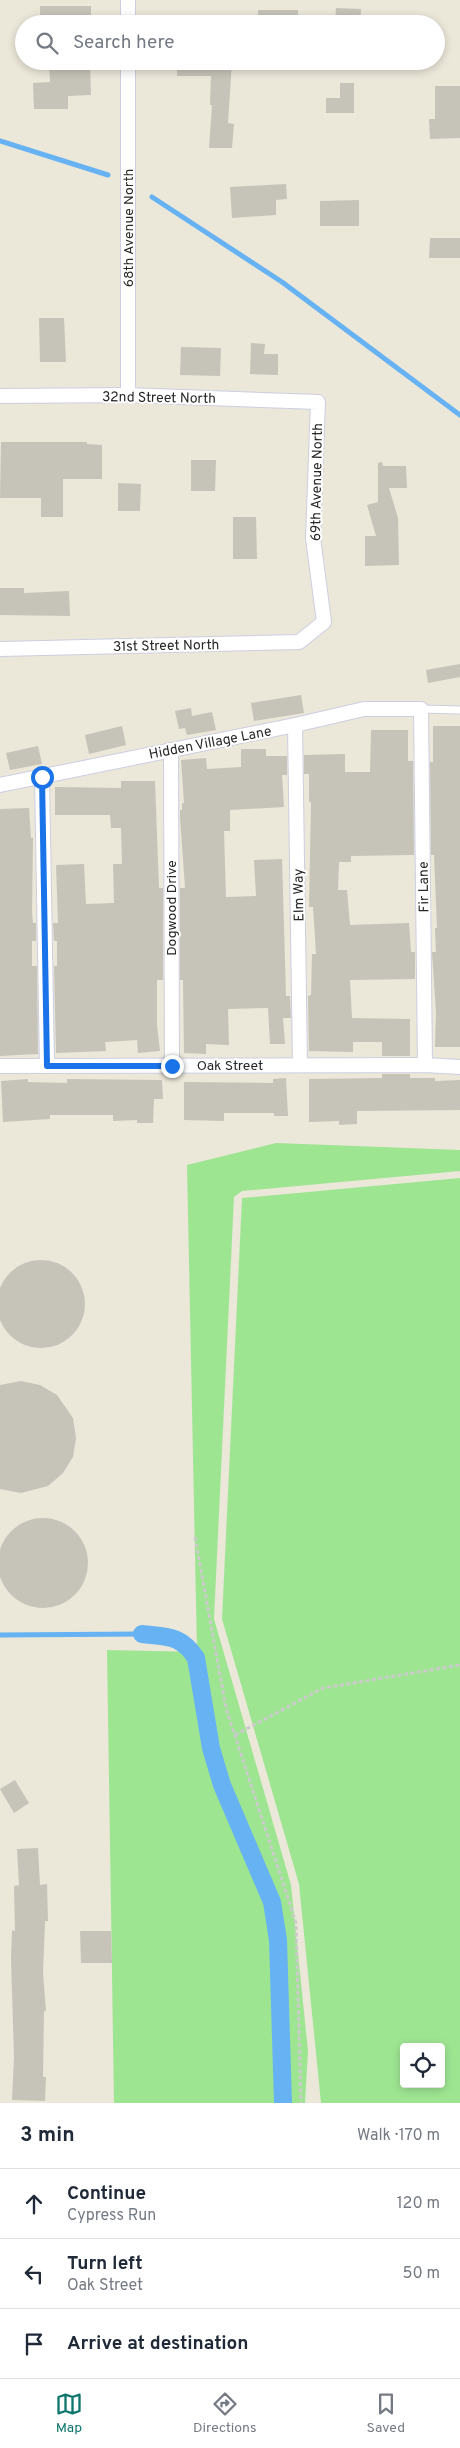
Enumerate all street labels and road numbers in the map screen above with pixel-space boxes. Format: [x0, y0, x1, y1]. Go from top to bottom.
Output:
street label: 68th Avenue North [121, 169, 138, 287]
street label: 32nd Street North [102, 389, 216, 408]
street label: 69th Avenue North [308, 423, 327, 541]
street label: 31st Street North [113, 637, 219, 656]
street label: Hidden Village Lane [148, 723, 273, 764]
street label: Dogwood Drive [164, 860, 181, 956]
street label: Fir Lane [416, 861, 433, 913]
street label: Elm Way [291, 868, 308, 922]
street label: Oak Street [197, 1058, 263, 1075]

